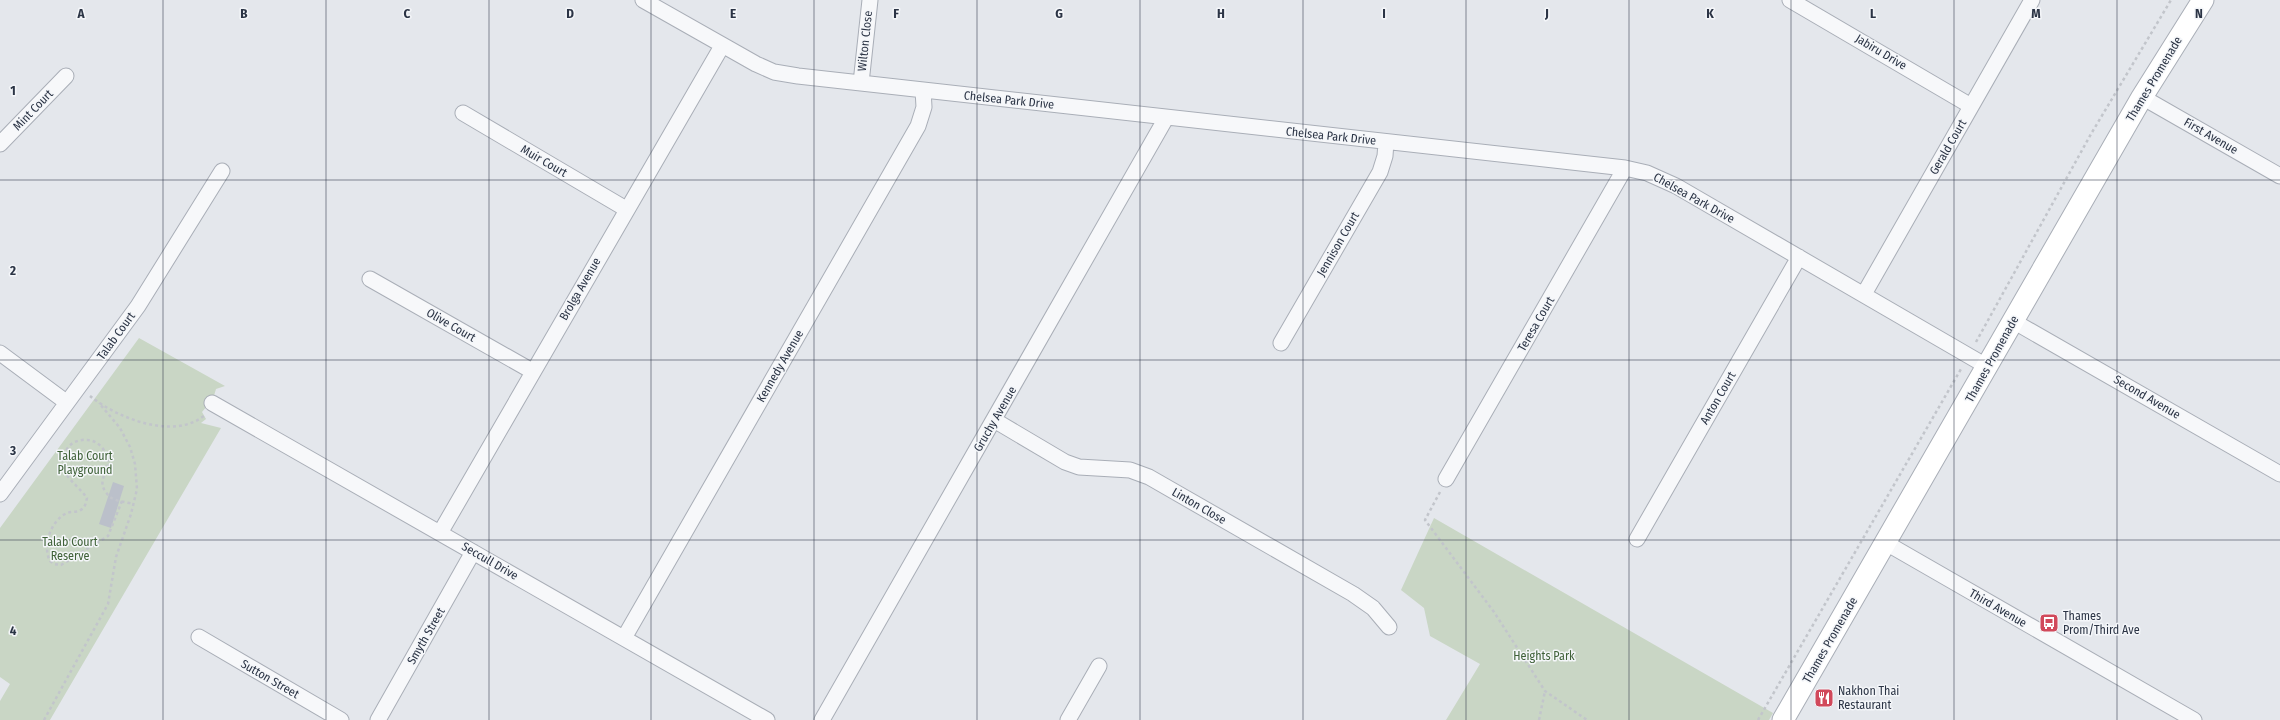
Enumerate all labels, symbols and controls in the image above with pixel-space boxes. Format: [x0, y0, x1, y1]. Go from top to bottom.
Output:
text: A [76, 6, 85, 21]
text: B [240, 6, 248, 21]
text: C [404, 6, 411, 21]
text: D [566, 6, 574, 21]
text: E [730, 6, 736, 21]
text: F [893, 6, 899, 21]
text: G [1055, 6, 1063, 21]
text: H [1217, 6, 1225, 21]
text: I [1382, 6, 1386, 21]
text: J [1544, 6, 1549, 21]
text: K [1706, 6, 1714, 21]
text: L [1870, 6, 1876, 21]
text: M [2031, 6, 2041, 21]
text: N [2195, 6, 2203, 21]
street label: Wilton Close [855, 10, 875, 72]
street label: Jabiru Drive [1853, 31, 1909, 73]
street label: Thames Promenade [2123, 34, 2185, 124]
text: 1 [10, 83, 16, 98]
street label: Mint Court [10, 87, 56, 133]
street label: Chelsea Park Drive [963, 88, 1055, 112]
street label: First Avenue [2182, 115, 2240, 157]
street label: Gerald Court [1927, 117, 1969, 177]
street label: Chelsea Park Drive [1285, 124, 1377, 148]
street label: Muir Court [518, 142, 570, 180]
street label: Chelsea Park Drive [1651, 170, 1737, 226]
street label: Jennison Court [1314, 209, 1362, 279]
street label: Brolga Avenue [556, 255, 604, 323]
text: 2 [9, 263, 16, 278]
street label: Teresa Court [1515, 294, 1557, 354]
street label: Olive Court [424, 305, 478, 345]
street label: Talab Court [94, 309, 138, 363]
street label: Thames Promenade [1962, 313, 2022, 405]
street label: Kennedy Avenue [754, 327, 806, 405]
street label: Anton Court [1697, 369, 1739, 427]
street label: Second Avenue [2111, 372, 2183, 422]
street label: Gruchy Avenue [971, 384, 1019, 454]
text: 3 [9, 443, 16, 458]
park label: Talab Court Playground [57, 449, 113, 477]
street label: Linton Close [1169, 485, 1229, 527]
park label: Talab Court Reserve [42, 535, 98, 563]
street label: Seccull Drive [459, 539, 521, 583]
street label: Third Avenue [1967, 586, 2029, 630]
street label: Thames Promenade [1800, 595, 1860, 685]
street label: Smyth Street [404, 605, 448, 667]
place label: Thames Prom/Third Ave [2063, 609, 2140, 637]
bus stop icon: Thames Prom/Third Ave [2038, 612, 2060, 634]
text: 4 [10, 623, 17, 638]
park label: Heights Park [1513, 649, 1575, 663]
street label: Sutton Street [238, 657, 302, 701]
place label: Nakhon Thai Restaurant [1838, 684, 1899, 712]
restaurant icon: Nakhon Thai Restaurant [1813, 687, 1835, 709]

